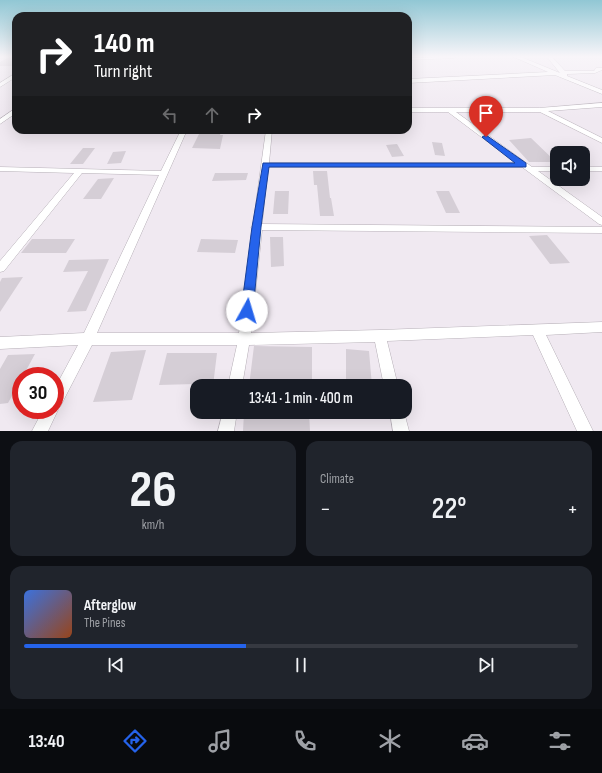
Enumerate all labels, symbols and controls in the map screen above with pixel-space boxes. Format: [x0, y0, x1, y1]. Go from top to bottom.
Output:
text: 140 m [94, 27, 155, 60]
icon: right [28, 28, 80, 80]
text: Turn right [94, 61, 152, 82]
pin [469, 96, 503, 137]
icon: arrive [475, 102, 497, 124]
icon: left [159, 104, 181, 126]
icon: ahead [201, 104, 223, 126]
icon: right [243, 104, 265, 126]
map controls [550, 146, 590, 186]
button: sound [550, 146, 590, 186]
position arrow [226, 290, 268, 332]
speed limit sign: 30 [12, 367, 64, 419]
text: 13:41 · 1 min · 400 m [249, 389, 353, 408]
text: 26 [129, 459, 177, 522]
text: Climate [320, 471, 354, 487]
text: 22° [432, 491, 466, 527]
text: − [320, 496, 331, 523]
text: + [567, 496, 578, 523]
text: km/h [142, 517, 164, 533]
text: Afterglow [84, 596, 136, 615]
text: The Pines [84, 615, 125, 631]
icon: previous [105, 654, 127, 676]
icon: pause [290, 654, 312, 676]
icon: next [475, 654, 497, 676]
icon: directions [121, 727, 149, 755]
icon: music [206, 727, 234, 755]
icon: phone [291, 727, 319, 755]
icon: climate [376, 727, 404, 755]
icon: car [461, 727, 489, 755]
icon: filters [546, 727, 574, 755]
text: 13:40 [28, 731, 65, 752]

